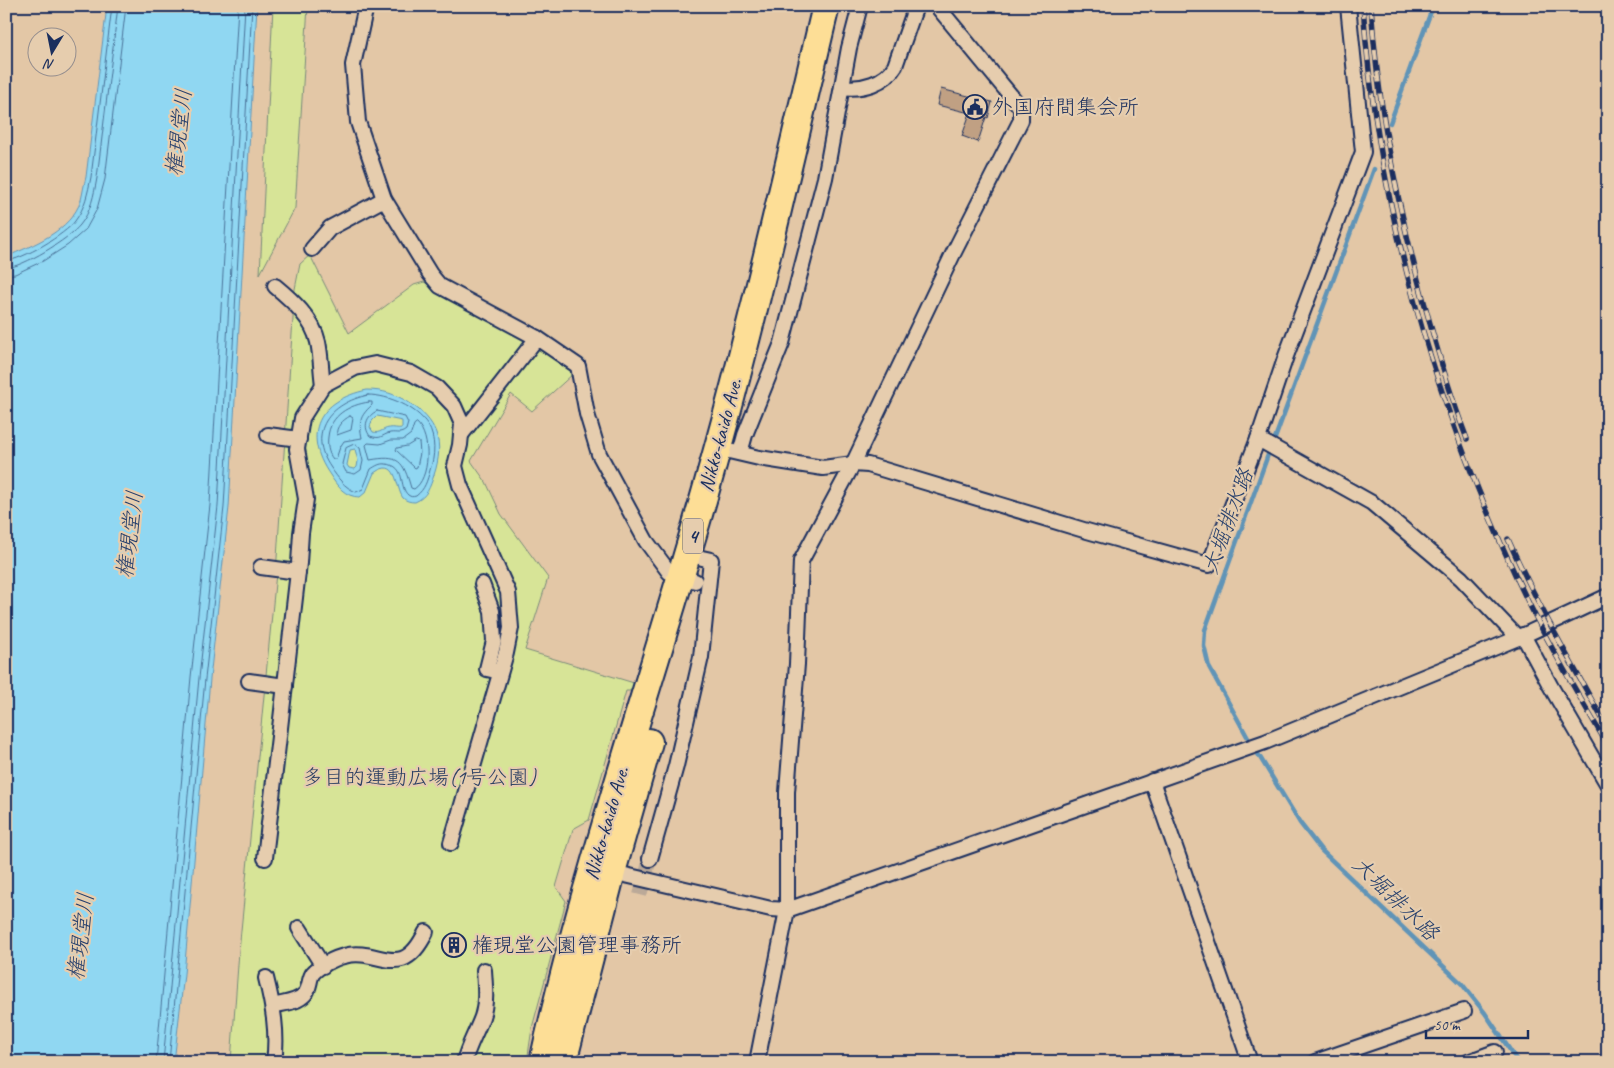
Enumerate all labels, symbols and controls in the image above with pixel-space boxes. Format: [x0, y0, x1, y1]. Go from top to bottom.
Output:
north arrow [28, 28, 78, 78]
text: N [42, 55, 56, 73]
water label: 権現堂川 [160, 87, 198, 178]
public building icon: 外国府間集会所 [962, 94, 988, 120]
place label: 外国府間集会所 [992, 94, 1139, 120]
street label: Nikko-kaido Ave. [692, 375, 748, 495]
water label: 大堀排水路 [1196, 463, 1261, 578]
water label: 権現堂川 [111, 489, 149, 580]
road number: 4 [683, 518, 703, 554]
street label: Nikko-kaido Ave. [577, 763, 635, 883]
park label: 多目的運動広場(1号公園) [302, 764, 537, 790]
water label: 大堀排水路 [1346, 850, 1446, 948]
water label: 権現堂川 [62, 891, 100, 982]
building icon: 権現堂公園管理事務所 [441, 932, 467, 958]
place label: 権現堂公園管理事務所 [472, 932, 682, 958]
scale bar [1426, 1008, 1529, 1040]
text: 50 m [1434, 1016, 1461, 1035]

